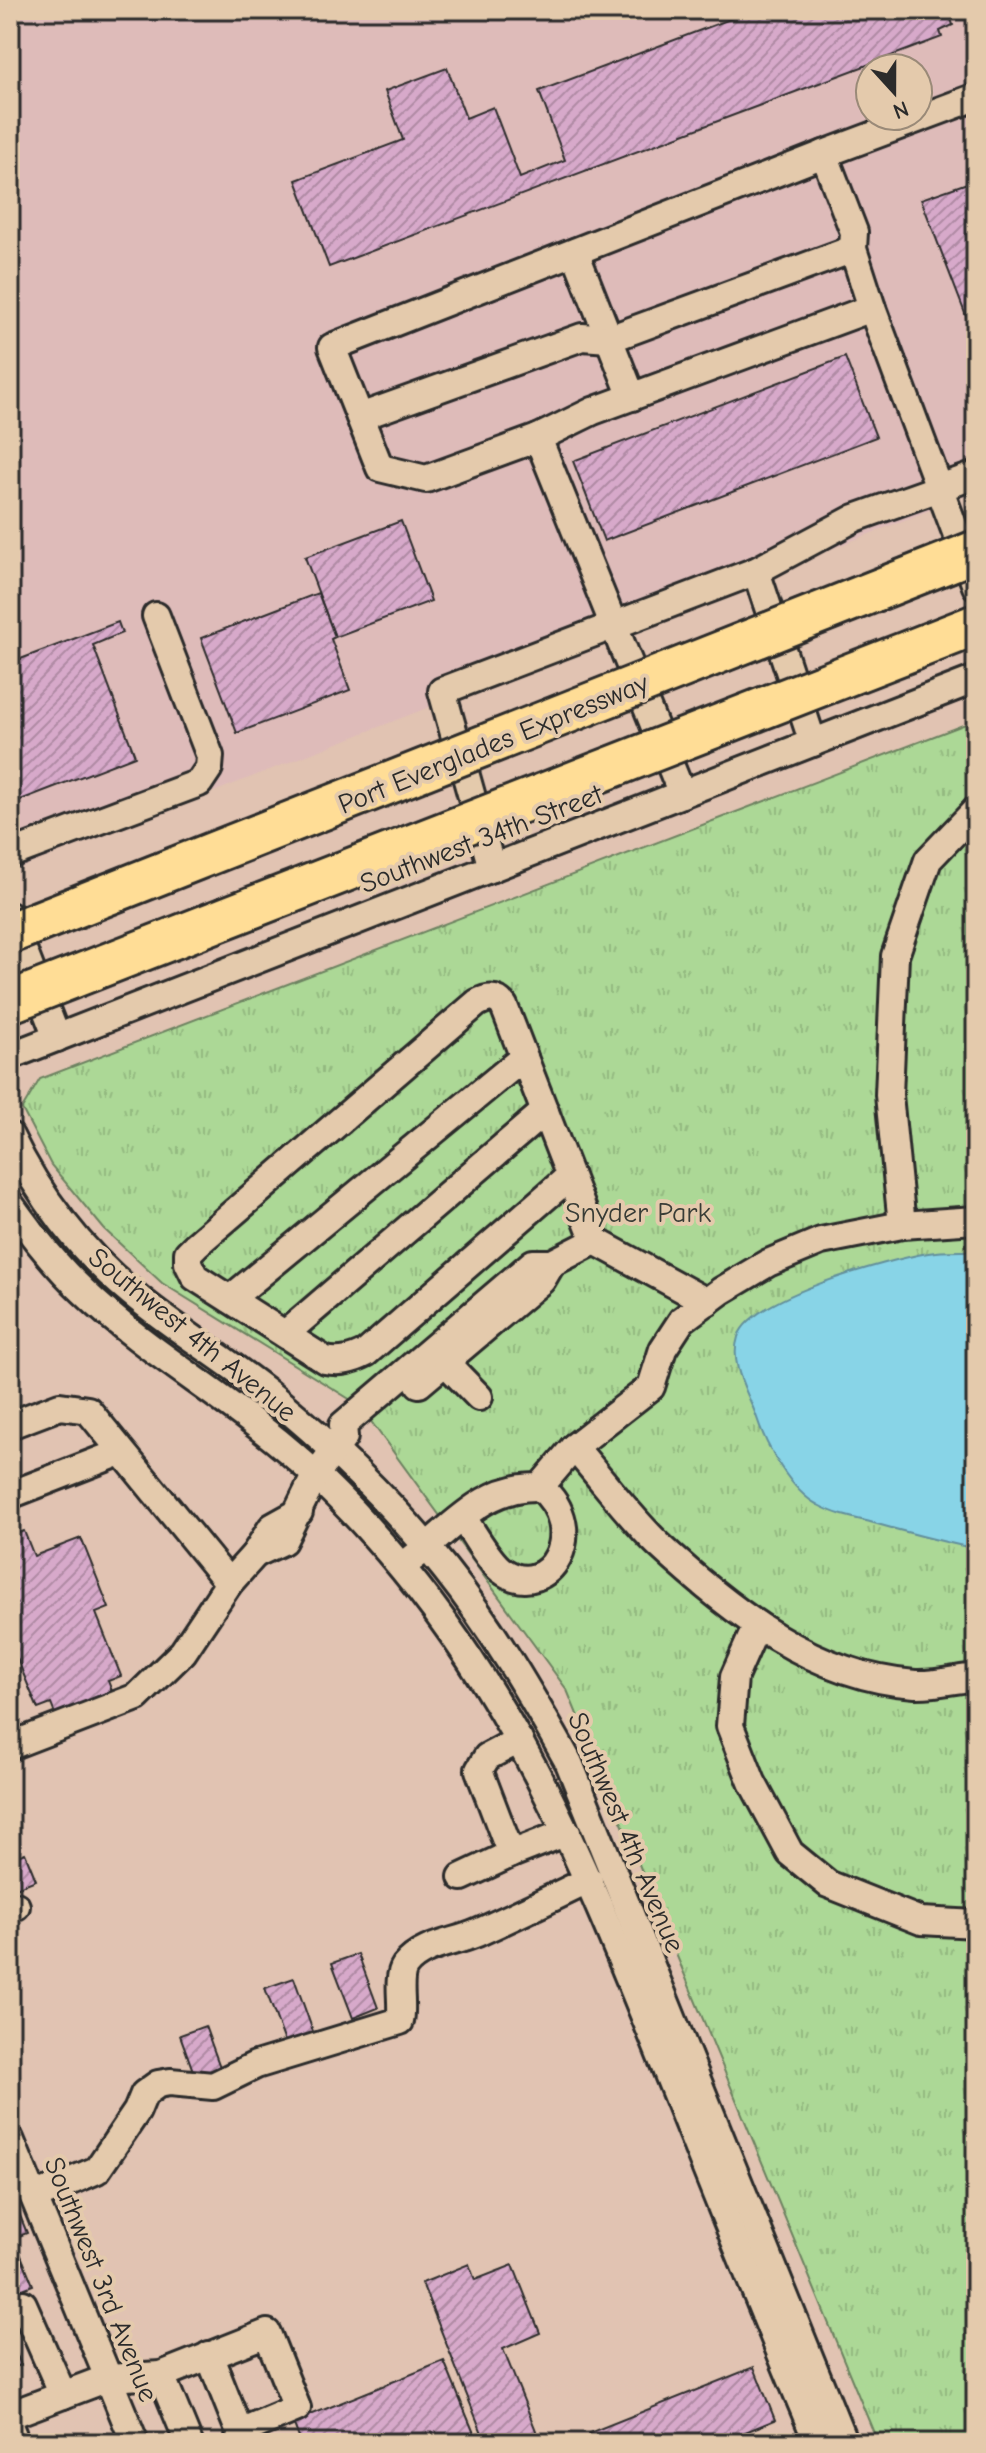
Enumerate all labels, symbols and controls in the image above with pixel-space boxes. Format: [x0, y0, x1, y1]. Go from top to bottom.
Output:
north arrow [854, 52, 934, 132]
text: N [889, 95, 912, 124]
street label: Port Everglades Expressway [334, 667, 654, 821]
street label: Southwest 34th Street [356, 778, 608, 900]
park label: Snyder Park [565, 1197, 711, 1229]
street label: Southwest 4th Avenue [82, 1241, 303, 1428]
street label: Southwest 4th Avenue [561, 1707, 691, 1957]
street label: Southwest 3rd Avenue [37, 2152, 165, 2406]

